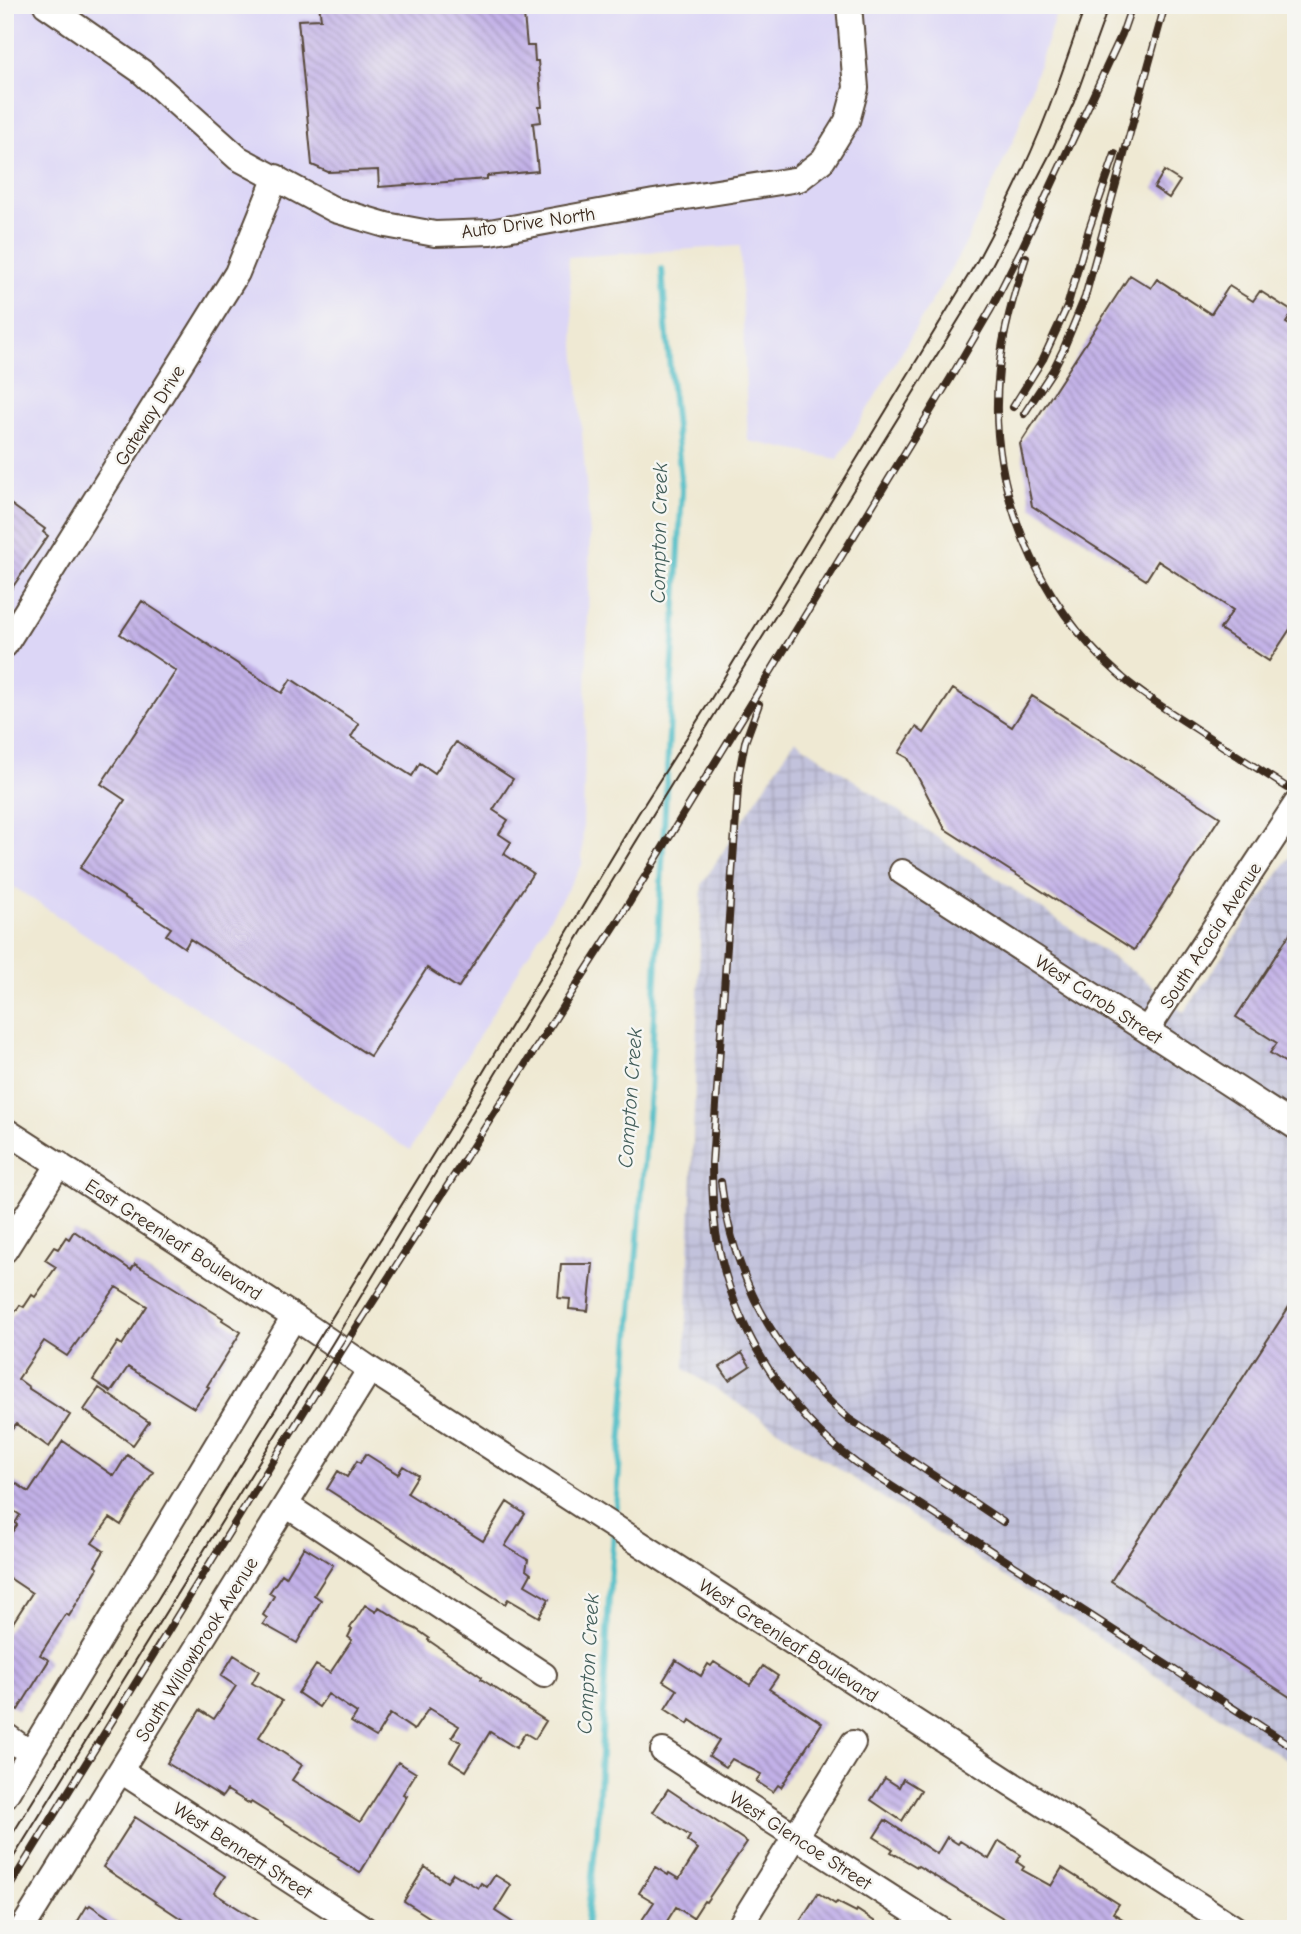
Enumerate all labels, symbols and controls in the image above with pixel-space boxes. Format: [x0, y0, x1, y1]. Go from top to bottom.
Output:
street label: Auto Drive North [460, 203, 597, 243]
street label: Gateway Drive [110, 361, 189, 470]
water label: Compton Creek [646, 462, 672, 603]
street label: South Acacia Avenue [1155, 858, 1266, 1013]
street label: West Carob Street [1031, 951, 1167, 1049]
water label: Compton Creek [613, 1026, 647, 1169]
street label: East Greenleaf Boulevard [81, 1175, 266, 1305]
street label: South Willowbrook Avenue [131, 1553, 263, 1746]
street label: West Greenleaf Boulevard [695, 1575, 882, 1707]
water label: Compton Creek [572, 1592, 604, 1735]
street label: West Glencoe Street [725, 1787, 876, 1895]
street label: West Bennett Street [169, 1798, 316, 1904]

